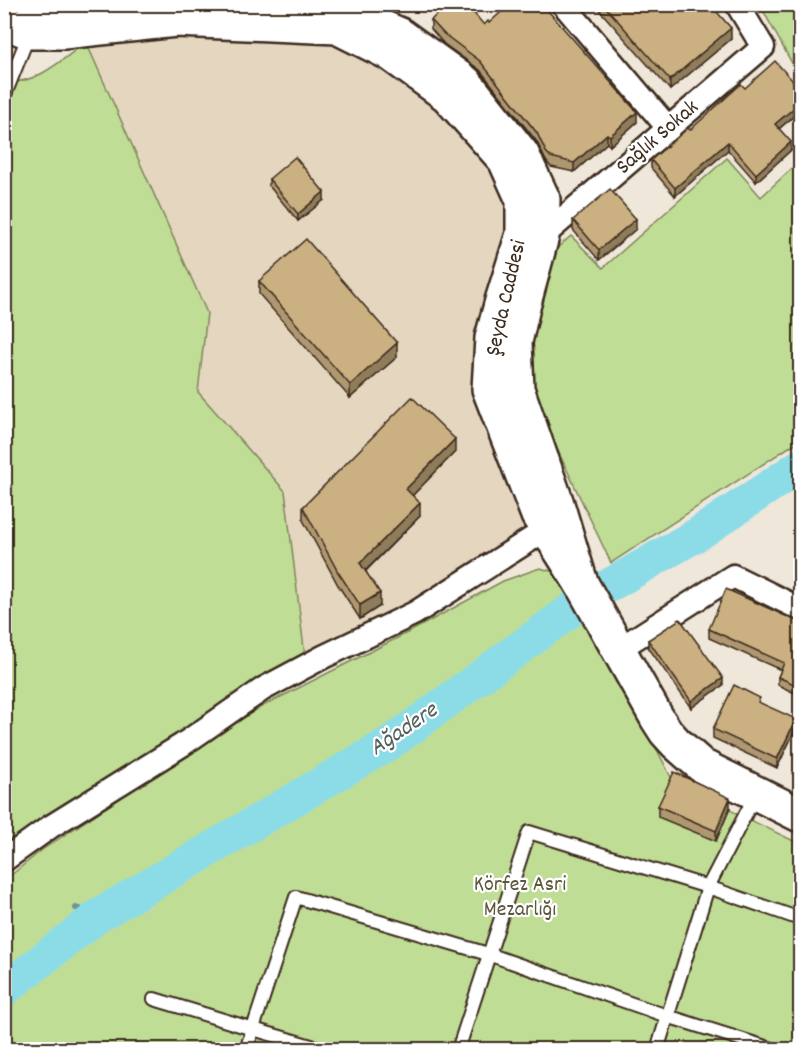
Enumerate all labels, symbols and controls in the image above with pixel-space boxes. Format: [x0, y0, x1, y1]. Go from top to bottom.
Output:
street label: Sağlık Sokak [610, 93, 706, 183]
street label: Şeyda Caddesi [479, 237, 535, 359]
water label: Ağadere [363, 694, 446, 765]
park label: Körfez Asri Mezarlığı [474, 870, 566, 926]

